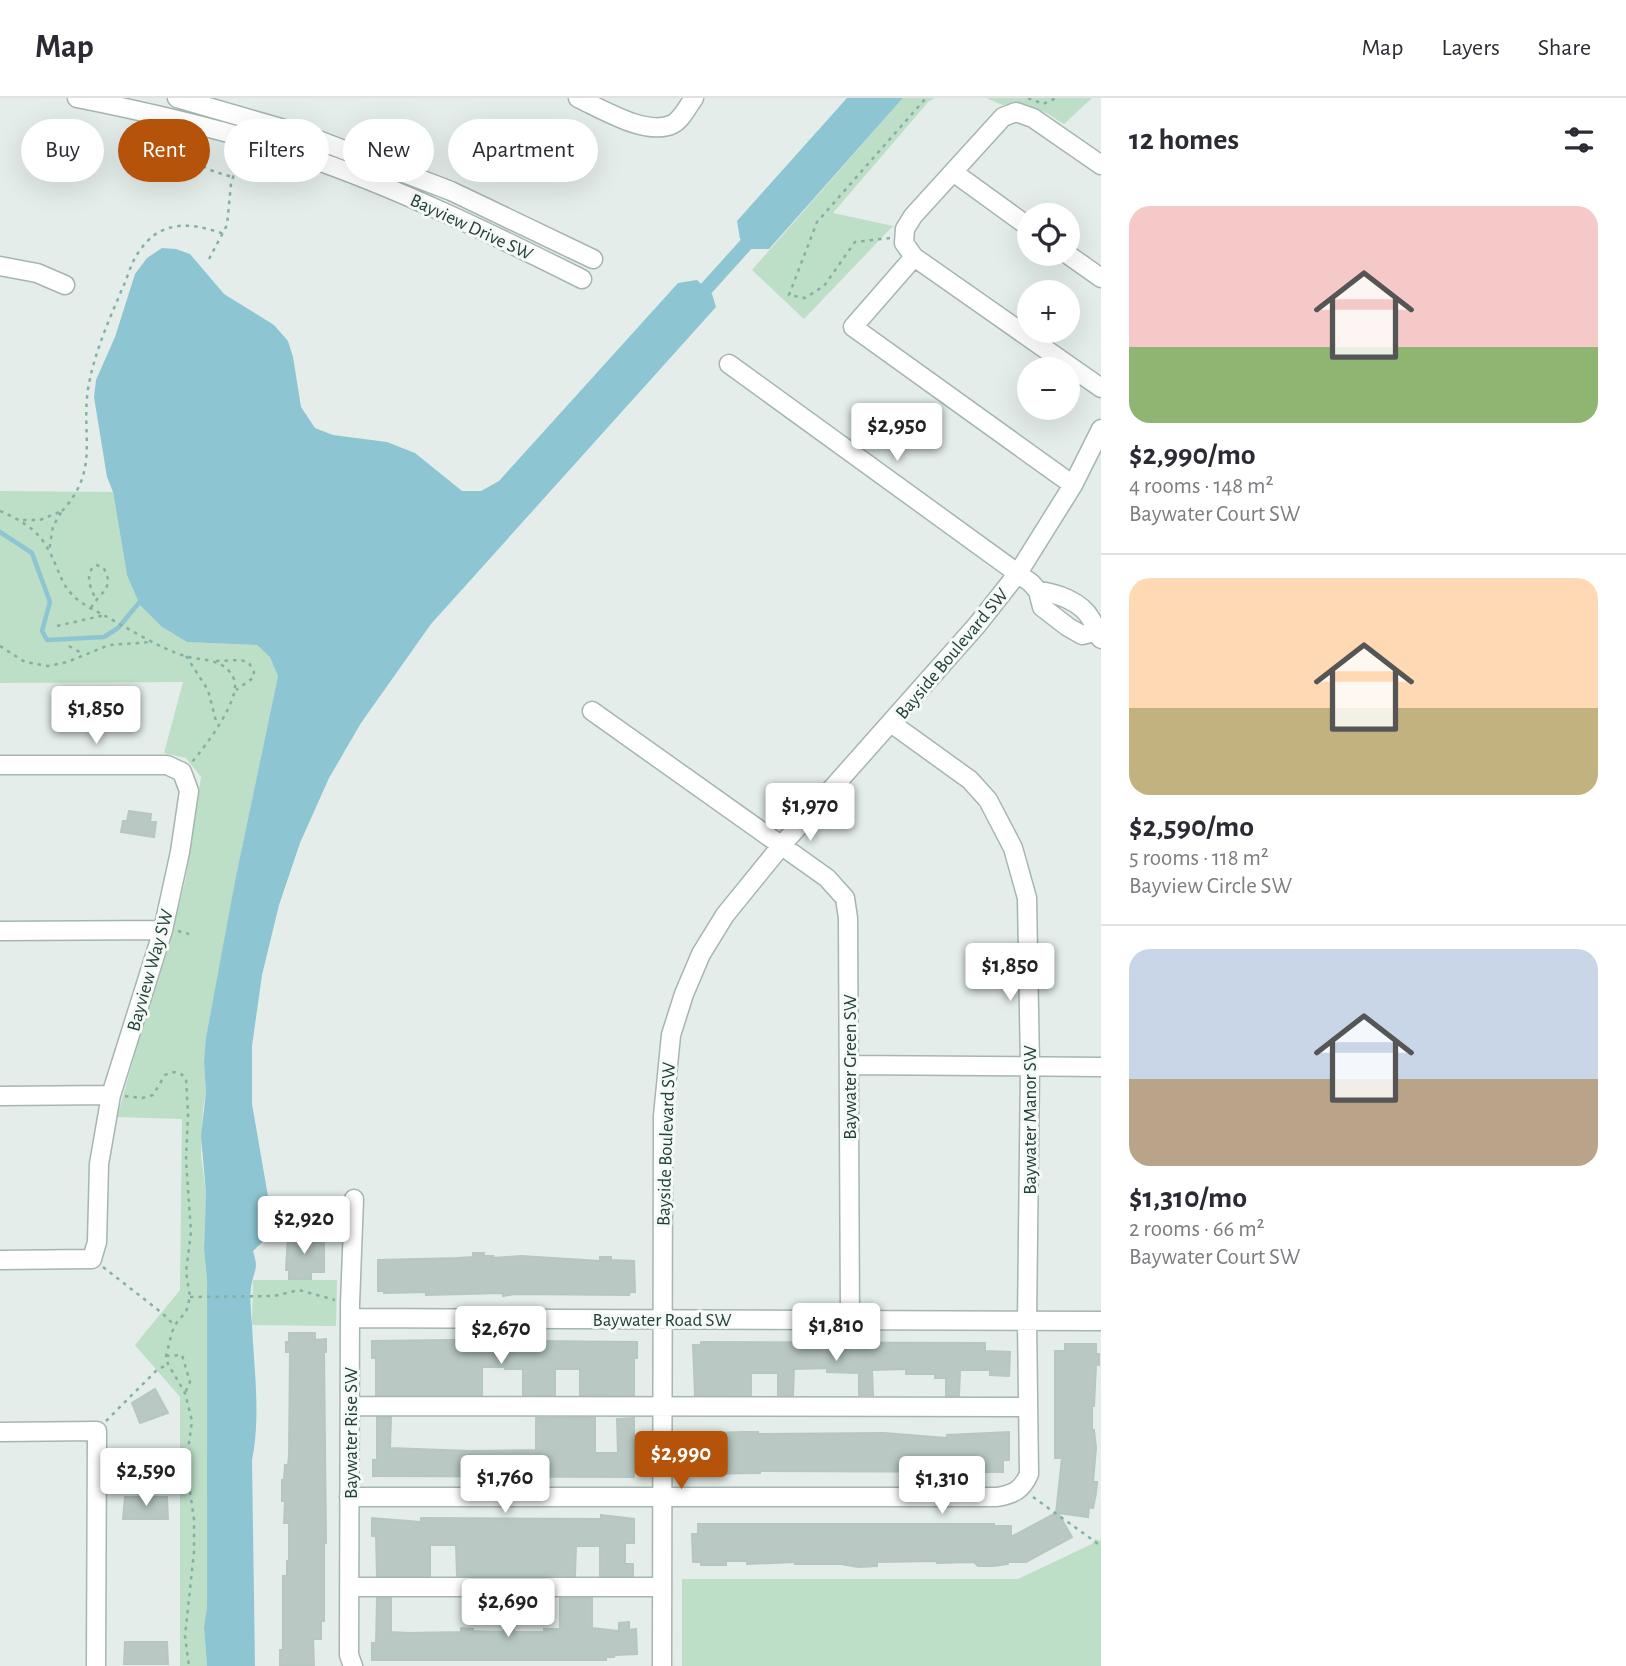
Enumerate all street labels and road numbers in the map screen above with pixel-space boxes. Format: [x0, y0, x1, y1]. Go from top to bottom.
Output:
street label: Bayview Drive SW [407, 191, 536, 264]
street label: Bayside Boulevard SW [892, 585, 1012, 723]
street label: Bayview Way SW [124, 907, 177, 1034]
street label: Baywater Green SW [841, 994, 860, 1140]
street label: Baywater Manor SW [1021, 1045, 1040, 1195]
street label: Bayside Boulevard SW [654, 1062, 679, 1226]
street label: Baywater Road SW [593, 1311, 731, 1330]
street label: Baywater Rise SW [342, 1367, 361, 1499]

